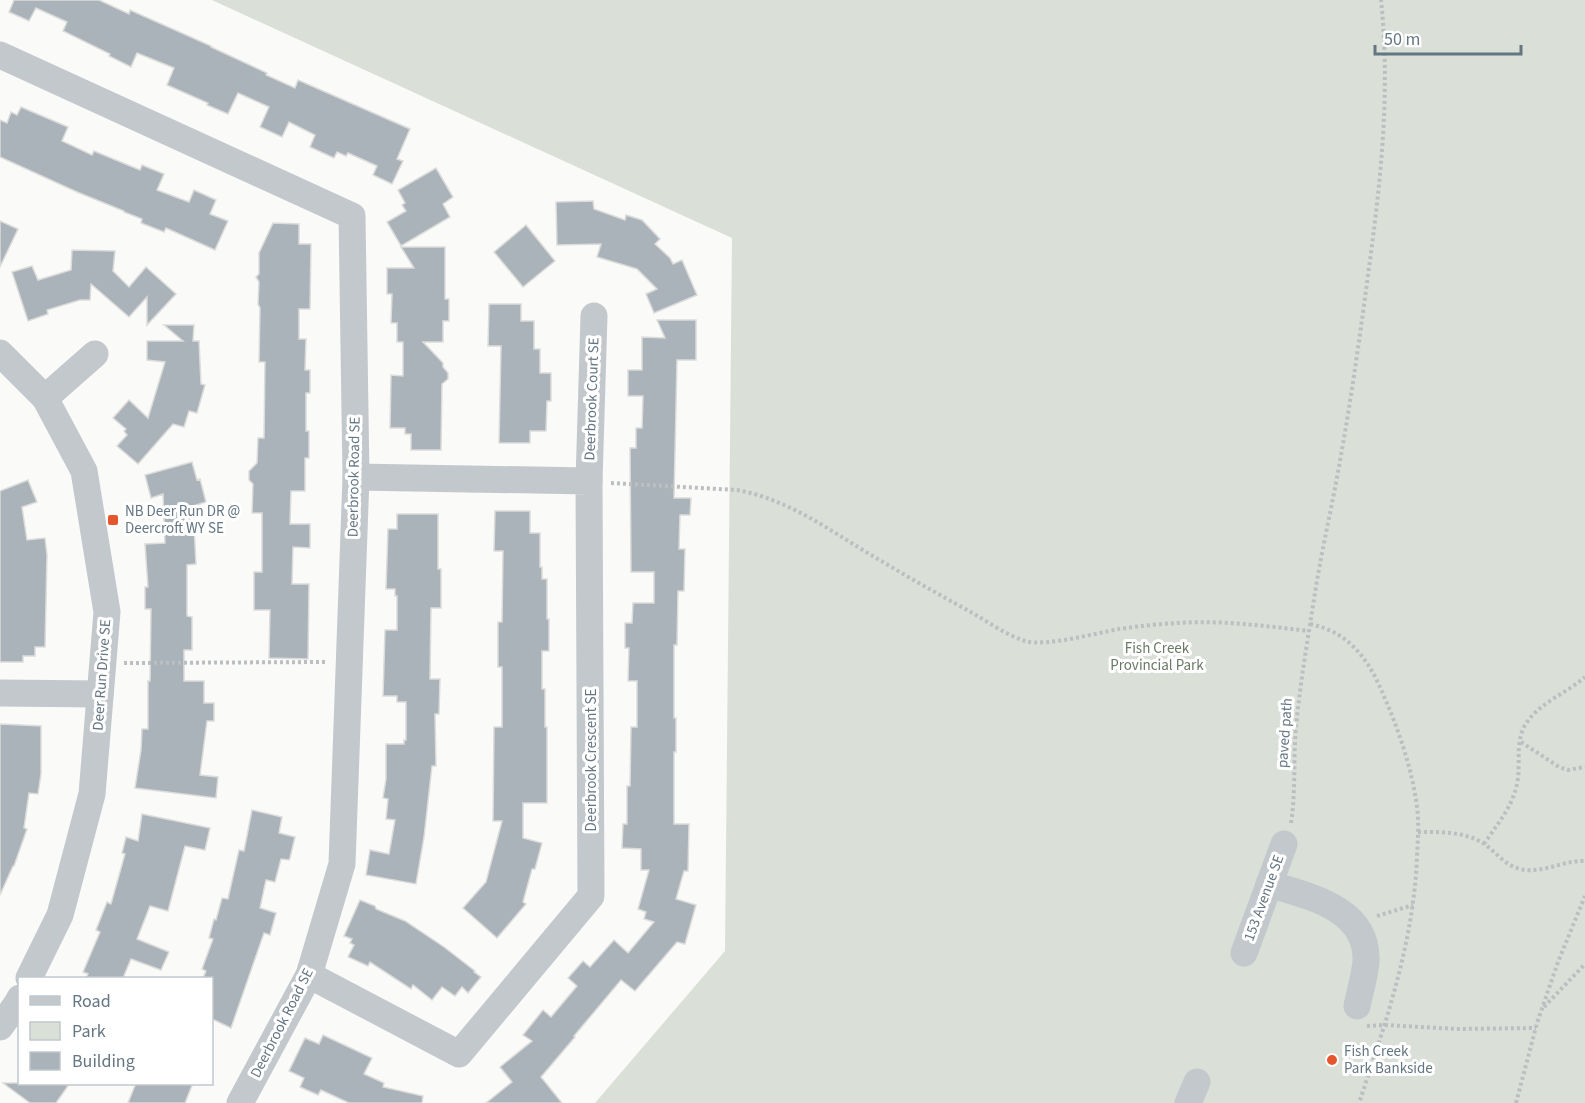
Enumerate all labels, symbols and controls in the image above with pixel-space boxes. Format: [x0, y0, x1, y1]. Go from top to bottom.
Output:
scale bar [1375, 18, 1520, 56]
text: 50 m [1384, 27, 1420, 52]
street label: Deerbrook Court SE [579, 337, 605, 461]
street label: Deerbrook Road SE [342, 417, 366, 537]
place label: NB Deer Run DR @ Deercroft WY SE [125, 501, 240, 539]
marker: NB Deer Run DR @ Deercroft WY SE [106, 513, 120, 527]
street label: Deer Run Drive SE [88, 618, 116, 731]
park label: Fish Creek Provincial Park [1110, 638, 1204, 676]
street label: Deerbrook Crescent SE [581, 688, 602, 831]
street label: paved path [1272, 697, 1298, 769]
street label: 153 Avenue SE [1239, 852, 1289, 944]
street label: Deerbrook Road SE [245, 964, 319, 1081]
legend [18, 977, 213, 1085]
text: Road [72, 989, 111, 1014]
text: Park [72, 1019, 106, 1044]
place label: Fish Creek Park Bankside [1344, 1041, 1433, 1079]
text: Building [72, 1049, 135, 1074]
marker: Fish Creek Park Bankside [1325, 1053, 1339, 1067]

